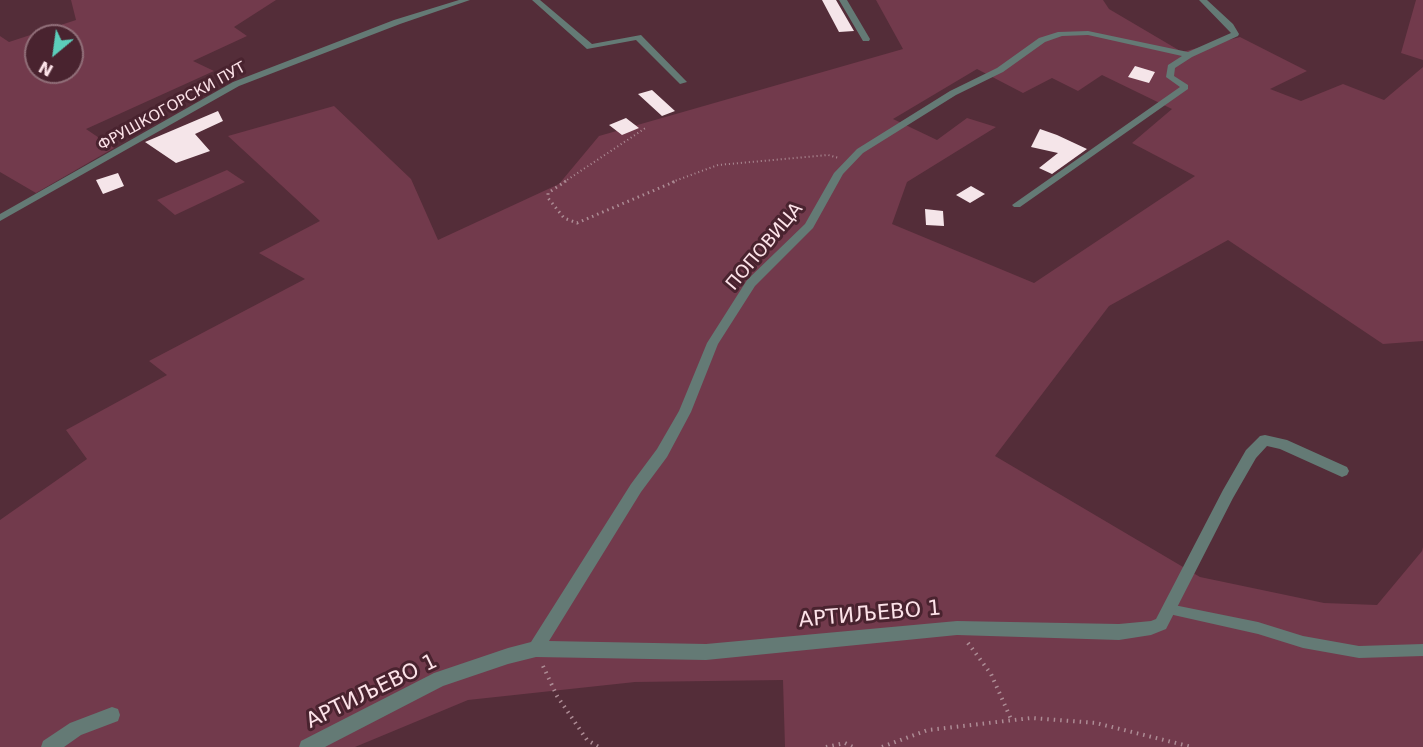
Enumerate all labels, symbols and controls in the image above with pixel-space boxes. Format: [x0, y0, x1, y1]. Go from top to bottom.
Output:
north arrow [24, 24, 84, 84]
text: N [36, 57, 56, 80]
street label: ФРУШКОГОРСКИ ПУТ [95, 59, 249, 155]
street label: ПОПОВИЦА [722, 199, 808, 295]
street label: АРТИЉЕВО 1 [798, 596, 942, 634]
street label: АРТИЉЕВО 1 [302, 649, 442, 735]

